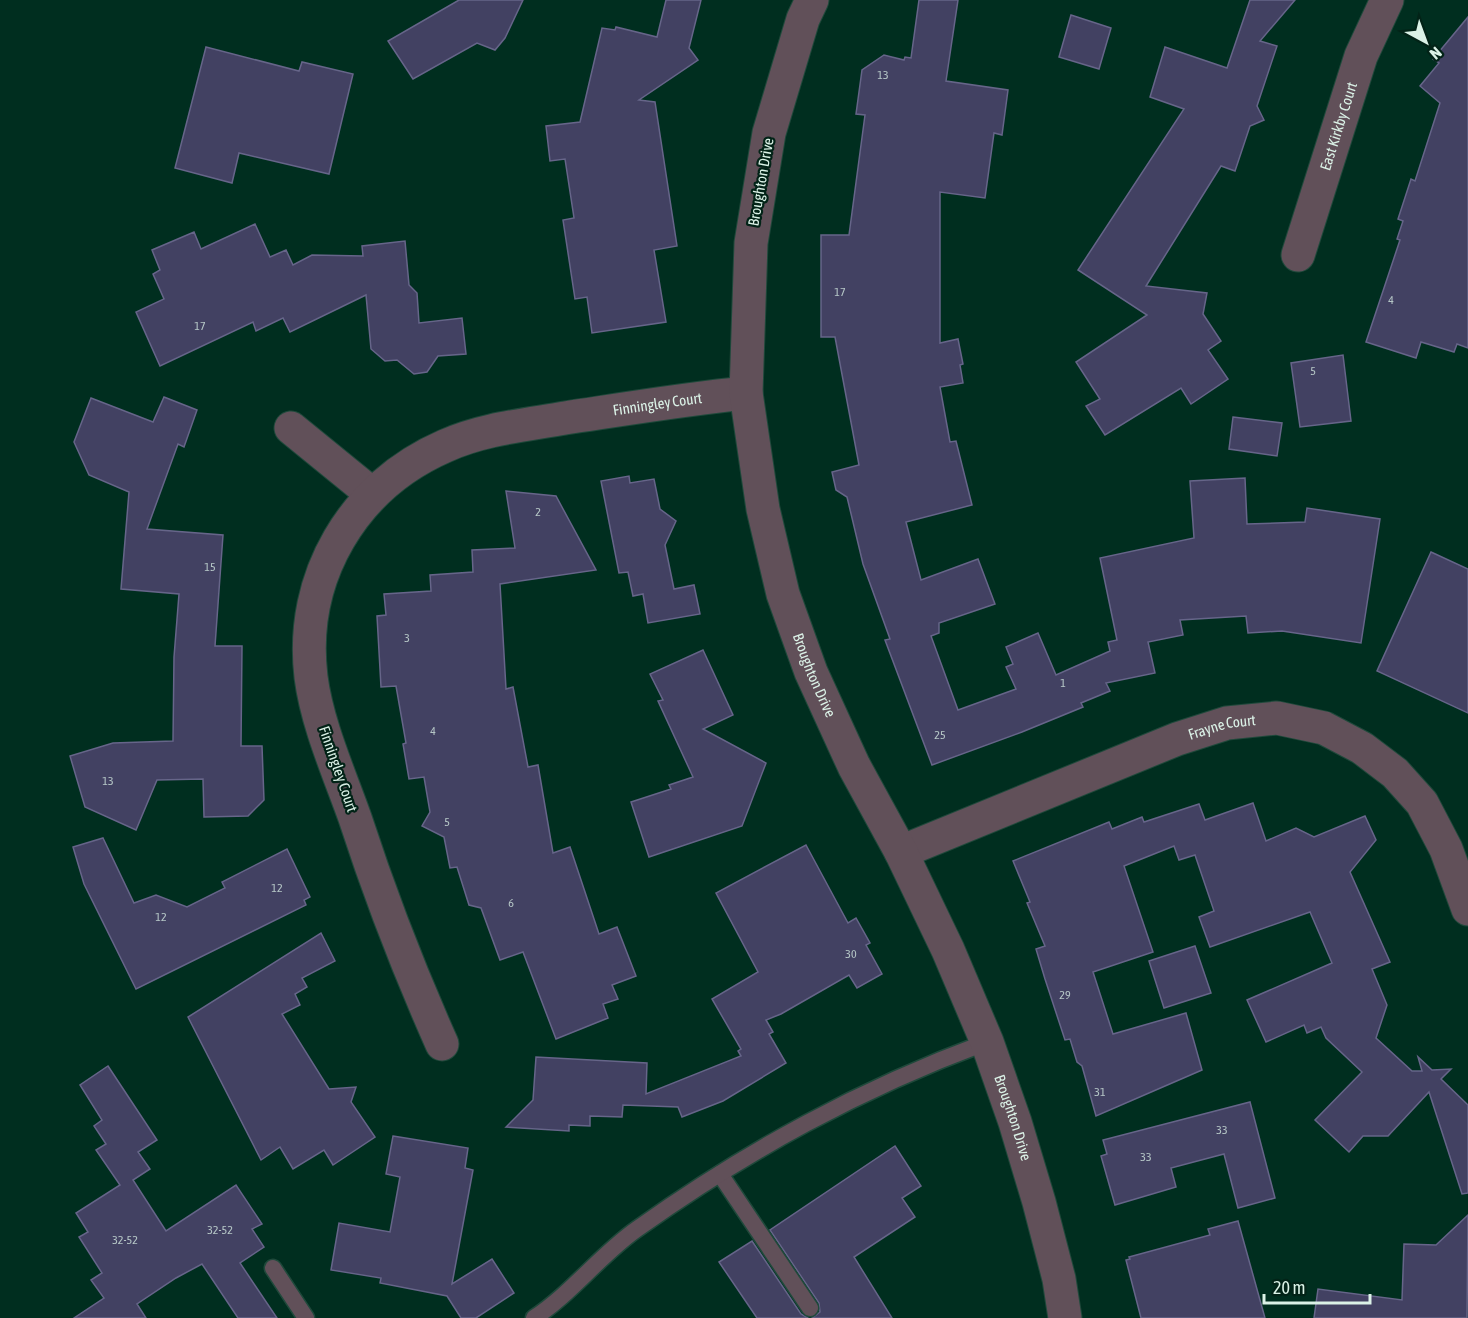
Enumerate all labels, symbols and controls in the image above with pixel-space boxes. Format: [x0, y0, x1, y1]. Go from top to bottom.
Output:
north arrow [1396, 12, 1456, 72]
text: N [1426, 43, 1445, 63]
house number: 13 [877, 68, 889, 82]
street label: East Kirkby Court [1316, 80, 1360, 172]
street label: Broughton Drive [744, 136, 777, 227]
house number: 17 [834, 285, 846, 299]
house number: 4 [1388, 293, 1394, 307]
house number: 17 [194, 319, 206, 333]
house number: 5 [1310, 364, 1316, 378]
street label: Finningley Court [612, 389, 703, 419]
house number: 2 [535, 505, 541, 519]
house number: 15 [204, 560, 216, 574]
house number: 3 [404, 631, 410, 645]
street label: Broughton Drive [790, 631, 840, 720]
house number: 1 [1060, 676, 1066, 690]
street label: Frayne Court [1186, 711, 1256, 743]
street label: Finningley Court [316, 724, 361, 814]
house number: 4 [430, 724, 436, 738]
house number: 25 [934, 728, 946, 742]
house number: 13 [102, 774, 114, 788]
house number: 5 [444, 815, 450, 829]
house number: 12 [271, 881, 283, 895]
house number: 6 [508, 896, 514, 910]
house number: 12 [155, 910, 167, 924]
house number: 30 [845, 947, 857, 961]
house number: 29 [1059, 988, 1071, 1002]
street label: Broughton Drive [991, 1072, 1035, 1163]
house number: 31 [1094, 1085, 1106, 1099]
house number: 33 [1216, 1123, 1228, 1137]
house number: 33 [1140, 1150, 1152, 1164]
house number: 32-52 [207, 1223, 233, 1237]
house number: 32-52 [112, 1233, 138, 1247]
scale bar [1264, 1267, 1370, 1305]
text: 20 m [1273, 1277, 1305, 1298]

